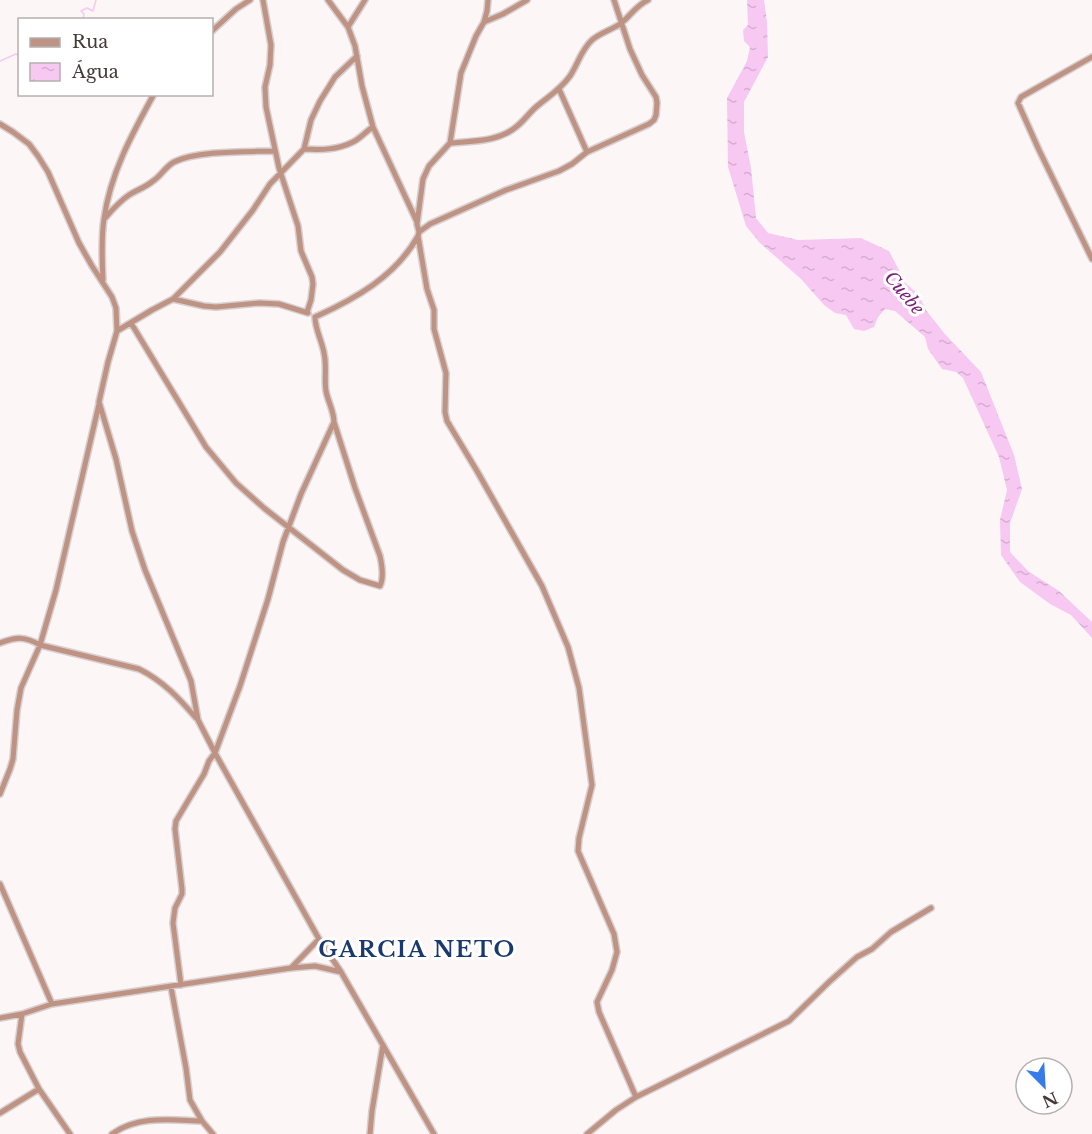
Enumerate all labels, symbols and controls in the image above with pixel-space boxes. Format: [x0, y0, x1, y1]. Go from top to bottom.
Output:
legend [18, 18, 213, 96]
text: Rua [72, 31, 108, 53]
text: Água [71, 60, 119, 83]
water label: Cuebe [880, 267, 928, 319]
district label: GARCIA NETO [318, 936, 516, 963]
north arrow [1014, 1056, 1074, 1116]
text: N [1039, 1088, 1061, 1112]

